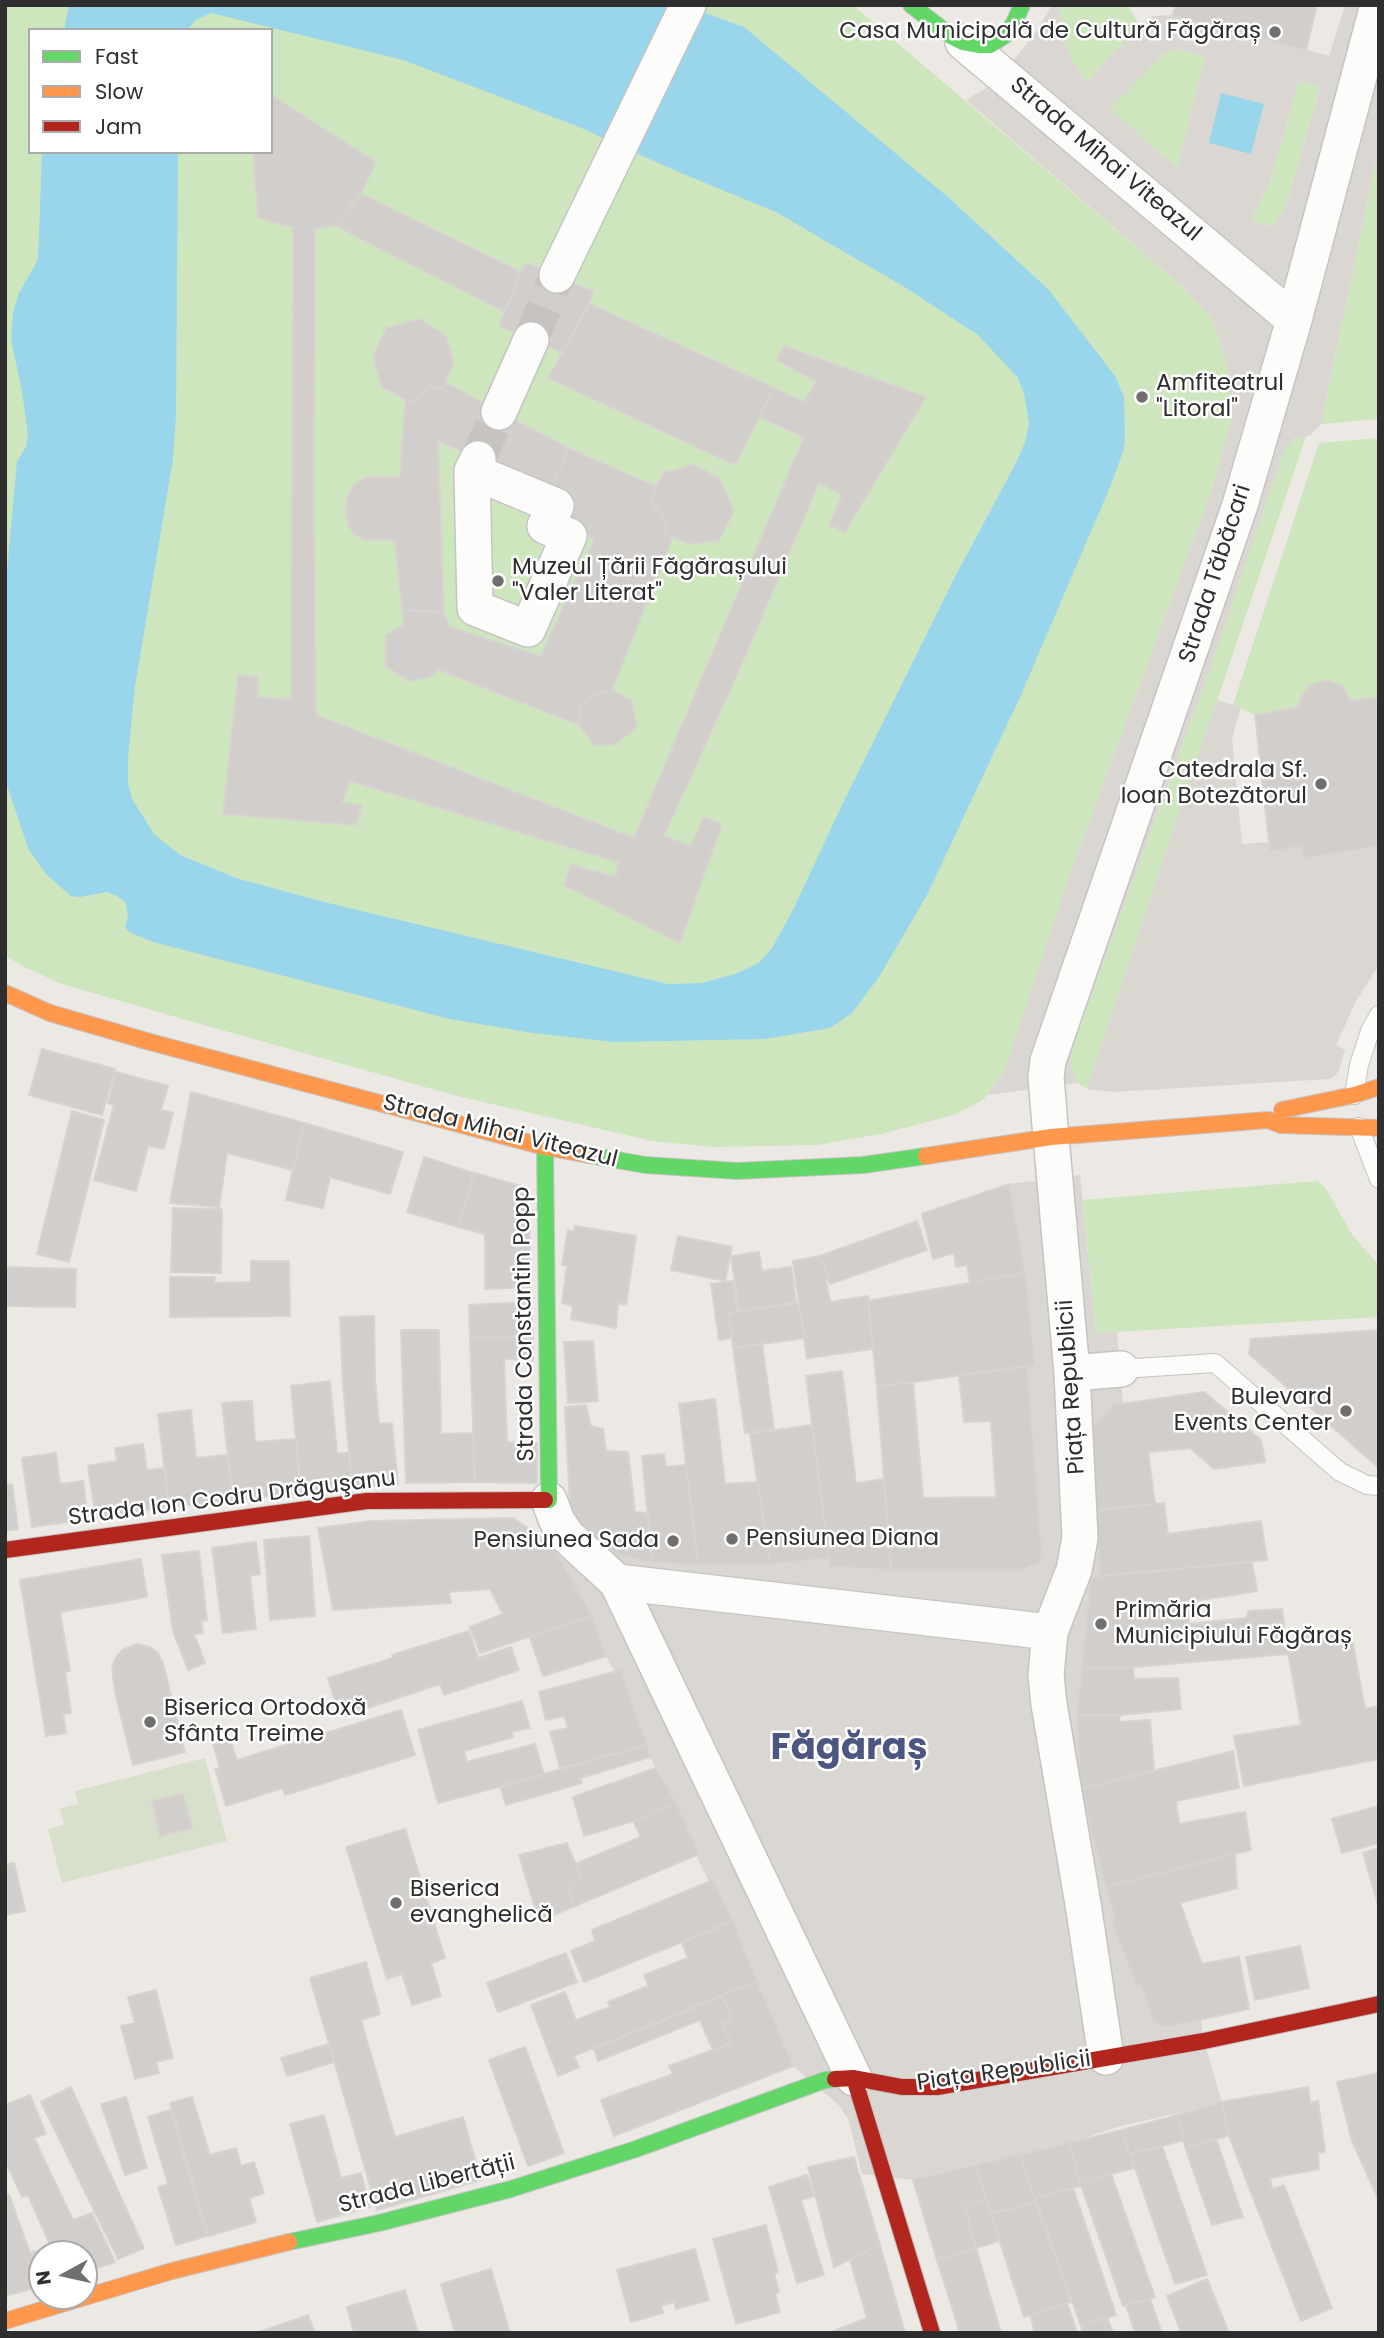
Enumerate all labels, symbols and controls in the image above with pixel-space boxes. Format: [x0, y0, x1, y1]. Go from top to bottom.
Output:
place label: Casa Municipală de Cultură Făgăraș [839, 18, 1261, 46]
marker: Casa Municipală de Cultură Făgăraș [1267, 24, 1283, 40]
legend [28, 28, 273, 154]
text: Fast [95, 42, 138, 71]
street label: Strada Mihai Viteazul [1004, 72, 1206, 248]
text: Slow [95, 77, 143, 106]
text: Jam [95, 112, 142, 141]
place label: Amfiteatrul "Litoral" [1156, 370, 1284, 424]
marker: Amfiteatrul "Litoral" [1134, 389, 1150, 405]
street label: Strada Tăbăcari [1174, 481, 1258, 667]
place label: Muzeul Țării Făgărașului "Valer Literat" [512, 554, 787, 608]
marker: Muzeul Țării Făgărașului "Valer Literat" [490, 573, 506, 589]
place label: Catedrala Sf. Ioan Botezătorul [1121, 757, 1307, 811]
marker: Catedrala Sf. Ioan Botezătorul [1313, 776, 1329, 792]
street label: Strada Mihai Viteazul [380, 1089, 620, 1175]
street label: Strada Constantin Popp [509, 1186, 541, 1462]
street label: Piața Republicii [1052, 1299, 1092, 1475]
place label: Bulevard Events Center [1174, 1384, 1332, 1438]
marker: Bulevard Events Center [1338, 1403, 1354, 1419]
street label: Strada Ion Codru Drăguşanu [67, 1465, 397, 1533]
place label: Pensiunea Diana [746, 1525, 939, 1553]
place label: Pensiunea Sada [474, 1527, 659, 1555]
marker: Pensiunea Diana [724, 1531, 740, 1547]
marker: Pensiunea Sada [665, 1533, 681, 1549]
place label: Primăria Municipiului Făgăraș [1115, 1597, 1352, 1651]
marker: Primăria Municipiului Făgăraș [1093, 1616, 1109, 1632]
place label: Biserica Ortodoxă Sfânta Treime [164, 1695, 366, 1749]
marker: Biserica Ortodoxă Sfânta Treime [142, 1714, 158, 1730]
district label: Făgăraș [770, 1728, 928, 1772]
place label: Biserica evanghelică [410, 1876, 553, 1930]
marker: Biserica evanghelică [388, 1895, 404, 1911]
street label: Piața Republicii [915, 2046, 1093, 2098]
street label: Strada Libertății [336, 2150, 518, 2220]
north arrow [28, 2240, 98, 2310]
text: N [29, 2269, 58, 2287]

